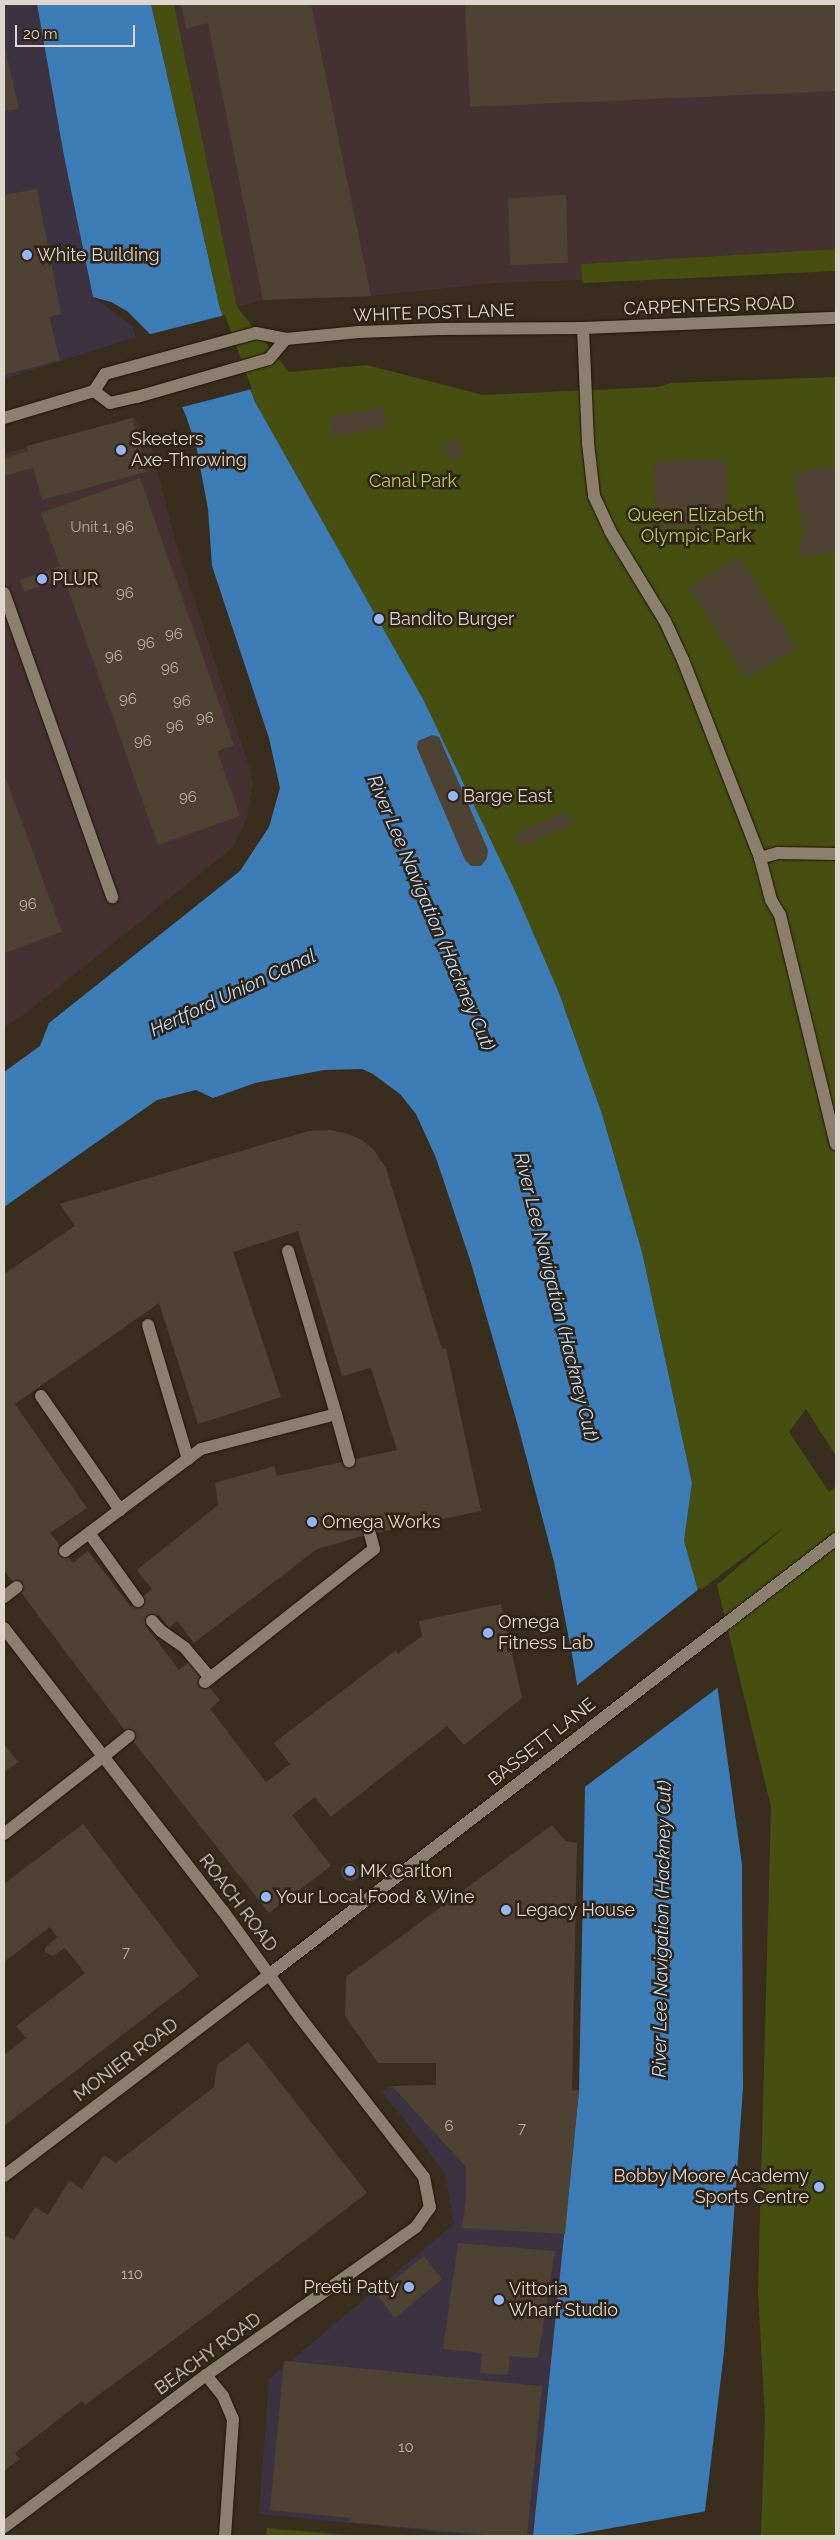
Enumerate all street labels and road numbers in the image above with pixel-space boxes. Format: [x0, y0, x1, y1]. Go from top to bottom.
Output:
street label: CARPENTERS ROAD [623, 292, 795, 320]
street label: WHITE POST LANE [353, 299, 515, 327]
street label: BASSETT LANE [484, 1693, 600, 1791]
street label: ROACH ROAD [194, 1850, 282, 1956]
street label: MONIER ROAD [70, 2014, 182, 2106]
street label: BEACHY ROAD [151, 2308, 265, 2400]

